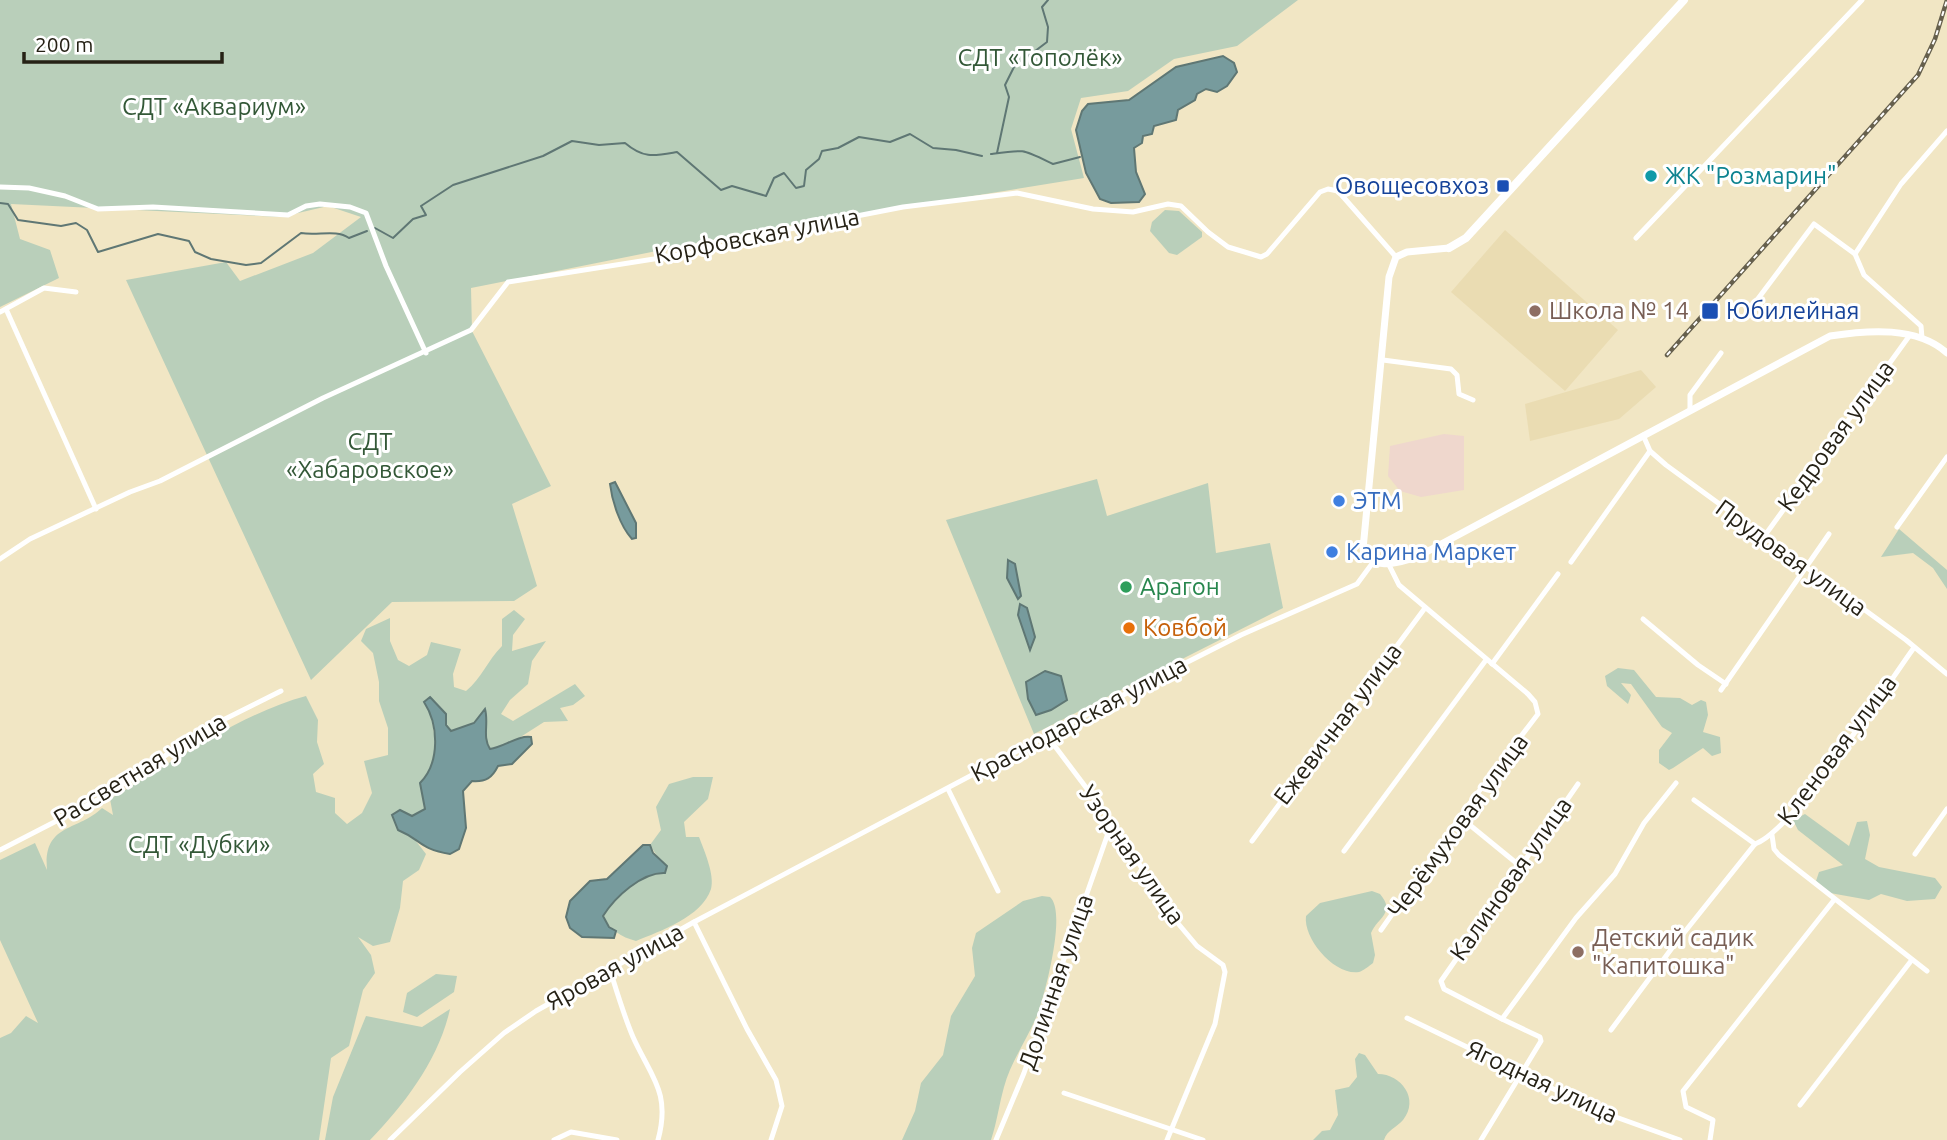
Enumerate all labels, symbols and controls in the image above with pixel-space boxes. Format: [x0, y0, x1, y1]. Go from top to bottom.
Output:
scale bar [24, 21, 222, 65]
text: 200 m [35, 32, 93, 56]
park label: СДТ «Тополёк» [957, 44, 1123, 71]
park label: СДТ «Аквариум» [122, 93, 306, 120]
place label: ЖК "Розмарин" [1665, 162, 1837, 189]
marker: ЖК "Розмарин" [1643, 168, 1659, 184]
place label: Овощесовхоз [1335, 172, 1489, 199]
marker: Овощесовхоз [1495, 178, 1511, 194]
street label: Корфовская улица [652, 202, 861, 269]
place label: Школа № 14 [1549, 297, 1689, 324]
place label: Юбилейная [1726, 297, 1860, 324]
marker: Юбилейная [1700, 301, 1720, 321]
marker: Школа № 14 [1527, 303, 1543, 319]
street label: Кедровая улица [1772, 355, 1899, 516]
park label: СДТ «Хабаровское» [286, 428, 454, 483]
place label: ЭТМ [1353, 487, 1402, 514]
marker: ЭТМ [1331, 493, 1347, 509]
street label: Прудовая улица [1711, 494, 1872, 621]
place label: Карина Маркет [1346, 538, 1517, 565]
marker: Карина Маркет [1324, 544, 1340, 560]
place label: Арагон [1140, 573, 1220, 600]
marker: Арагон [1118, 579, 1134, 595]
place label: Ковбой [1143, 614, 1227, 641]
marker: Ковбой [1121, 620, 1137, 636]
street label: Ежевичная улица [1268, 638, 1407, 810]
street label: Краснодарская улица [966, 650, 1191, 787]
street label: Кленовая улица [1772, 670, 1902, 830]
street label: Рассветная улица [49, 707, 231, 832]
street label: Черёмуховая улица [1382, 729, 1533, 923]
street label: Узорная улица [1074, 780, 1190, 929]
street label: Калиновая улица [1444, 792, 1577, 965]
park label: СДТ «Дубки» [128, 831, 270, 858]
street label: Долинная улица [1013, 891, 1098, 1073]
street label: Яровая улица [541, 918, 688, 1015]
place label: Детский садик "Капитошка" [1592, 924, 1754, 979]
marker: Детский садик "Капитошка" [1570, 944, 1586, 960]
street label: Ягодная улица [1463, 1035, 1622, 1128]

